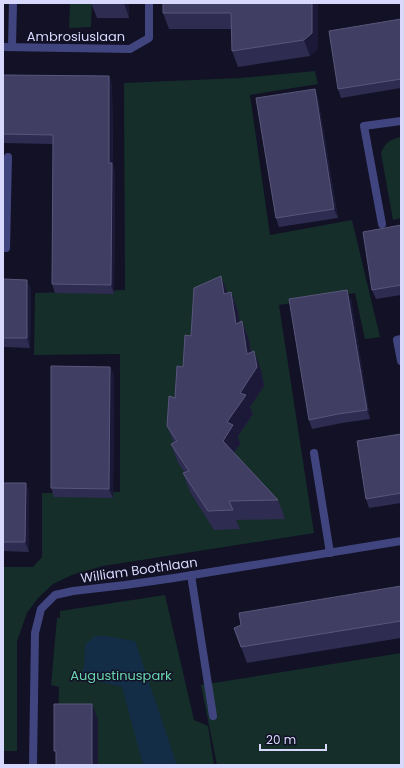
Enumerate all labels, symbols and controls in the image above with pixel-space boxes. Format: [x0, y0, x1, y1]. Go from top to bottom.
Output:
street label: Ambrosiuslaan [27, 27, 125, 46]
street label: William Boothlaan [79, 552, 199, 588]
park label: Augustinuspark [70, 666, 172, 685]
scale bar [260, 726, 326, 752]
text: 20 m [266, 731, 296, 748]

